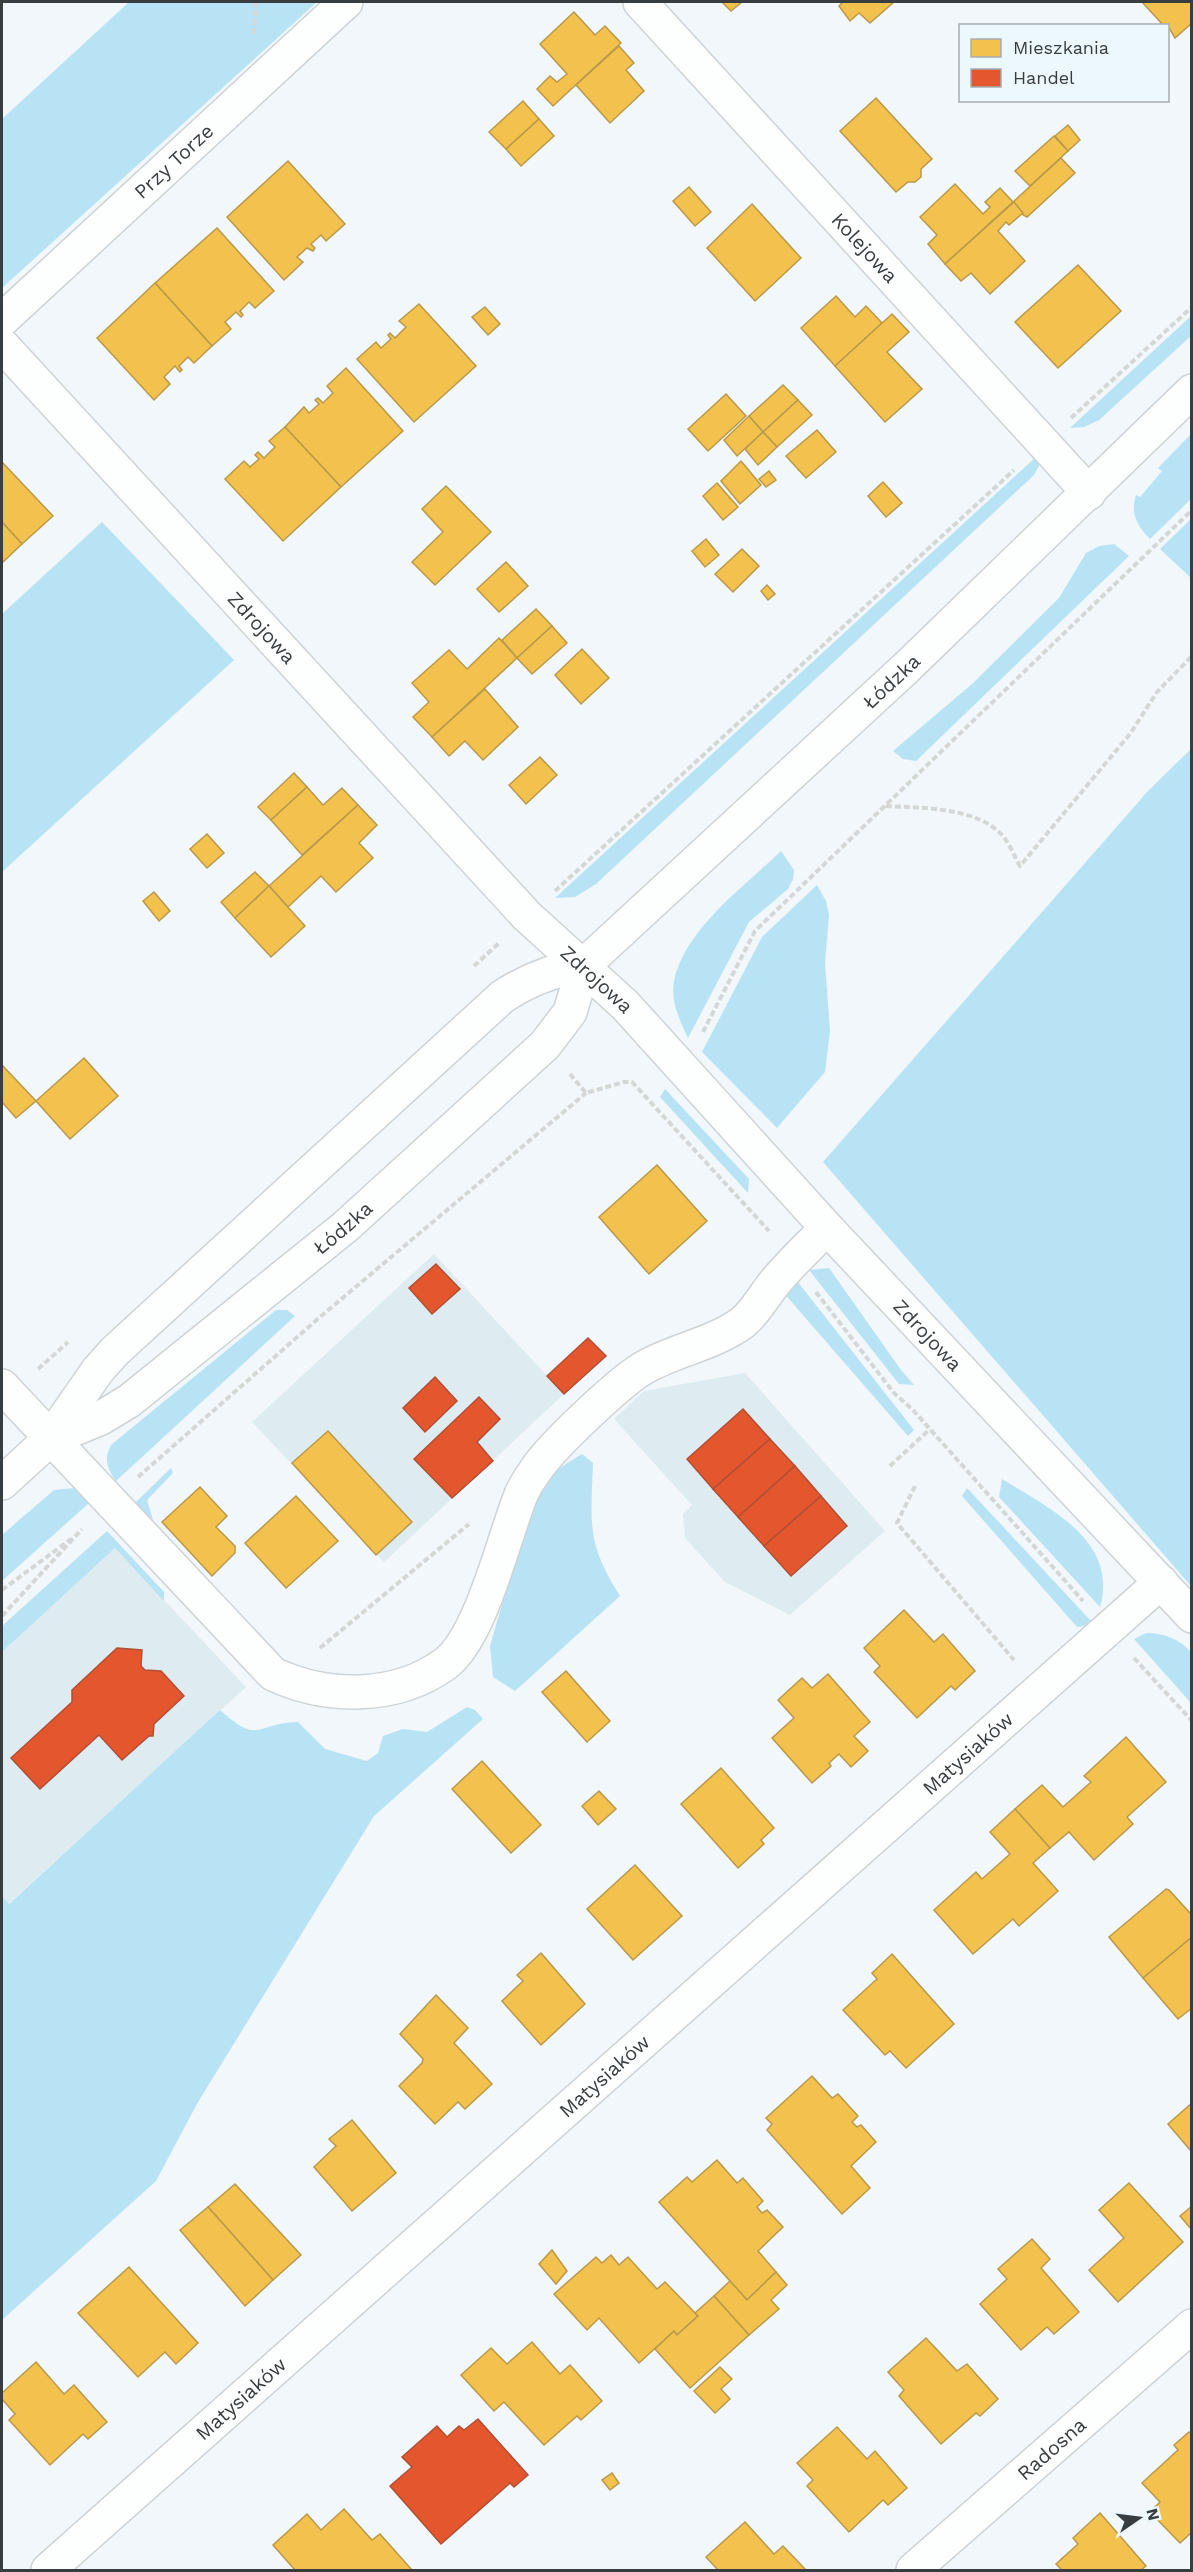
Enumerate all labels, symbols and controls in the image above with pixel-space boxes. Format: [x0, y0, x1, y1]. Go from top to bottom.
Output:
legend [959, 24, 1169, 102]
text: Mieszkania [1013, 37, 1109, 58]
text: Handel [1013, 67, 1075, 88]
street label: Przy Torze [129, 119, 218, 204]
street label: Kolejowa [827, 208, 903, 288]
street label: Zdrojowa [223, 587, 301, 669]
street label: Łódzka [858, 649, 925, 714]
street label: Zdrojowa [556, 940, 638, 1018]
street label: Łódzka [308, 1196, 377, 1260]
street label: Zdrojowa [888, 1294, 967, 1376]
street label: Matysiaków [918, 1707, 1018, 1800]
street label: Matysiaków [554, 2029, 655, 2123]
street label: Matysiaków [191, 2352, 291, 2445]
street label: Radosna [1012, 2412, 1091, 2485]
north arrow [1109, 2488, 1169, 2548]
text: N [1142, 2506, 1164, 2523]

